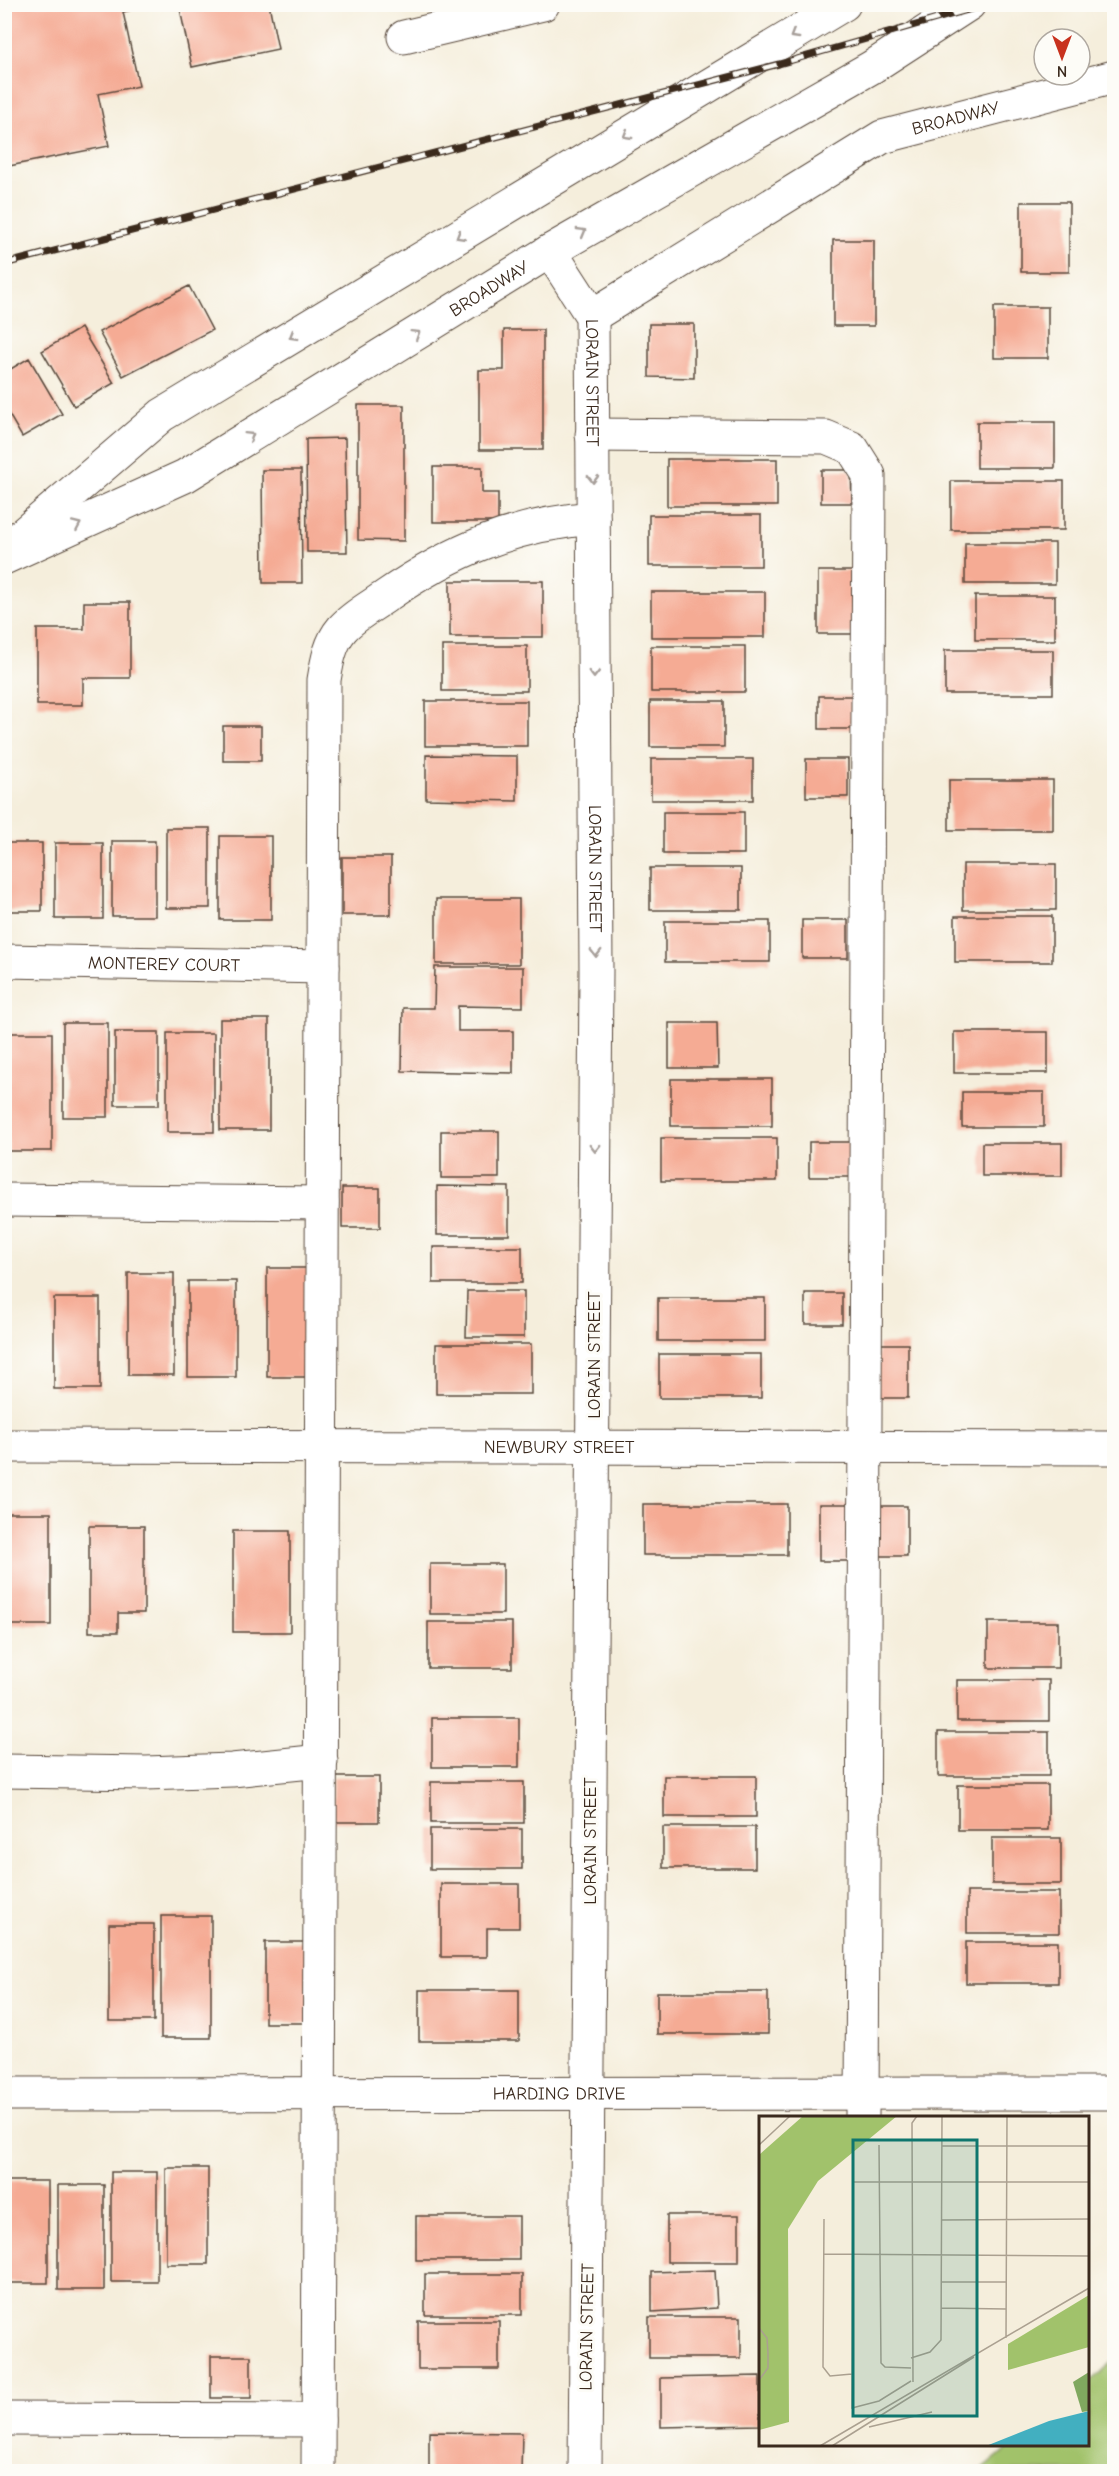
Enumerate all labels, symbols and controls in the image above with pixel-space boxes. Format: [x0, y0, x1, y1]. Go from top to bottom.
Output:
one-way arrow [790, 27, 800, 39]
north arrow [1032, 27, 1092, 87]
text: N [1057, 62, 1067, 80]
street label: BROADWAY [910, 96, 1002, 139]
one-way arrow [623, 128, 633, 140]
one-way arrow [456, 228, 466, 240]
one-way arrow [576, 228, 586, 239]
street label: BROADWAY [445, 256, 533, 321]
street label: LORAIN STREET [582, 319, 603, 447]
one-way arrow [289, 329, 299, 341]
one-way arrow [410, 329, 420, 341]
one-way arrow [244, 432, 254, 444]
one-way arrow [587, 475, 599, 484]
one-way arrow [70, 521, 81, 533]
one-way arrow [588, 670, 600, 679]
street label: LORAIN STREET [584, 805, 606, 933]
one-way arrow [589, 949, 602, 958]
street label: MONTEREY COURT [88, 952, 241, 976]
one-way arrow [589, 1144, 601, 1153]
street label: LORAIN STREET [584, 1291, 605, 1419]
street label: NEWBURY STREET [484, 1436, 635, 1458]
street label: LORAIN STREET [580, 1777, 601, 1905]
street label: HARDING DRIVE [493, 2083, 625, 2104]
inset map [759, 2116, 1089, 2446]
street label: LORAIN STREET [575, 2263, 599, 2391]

